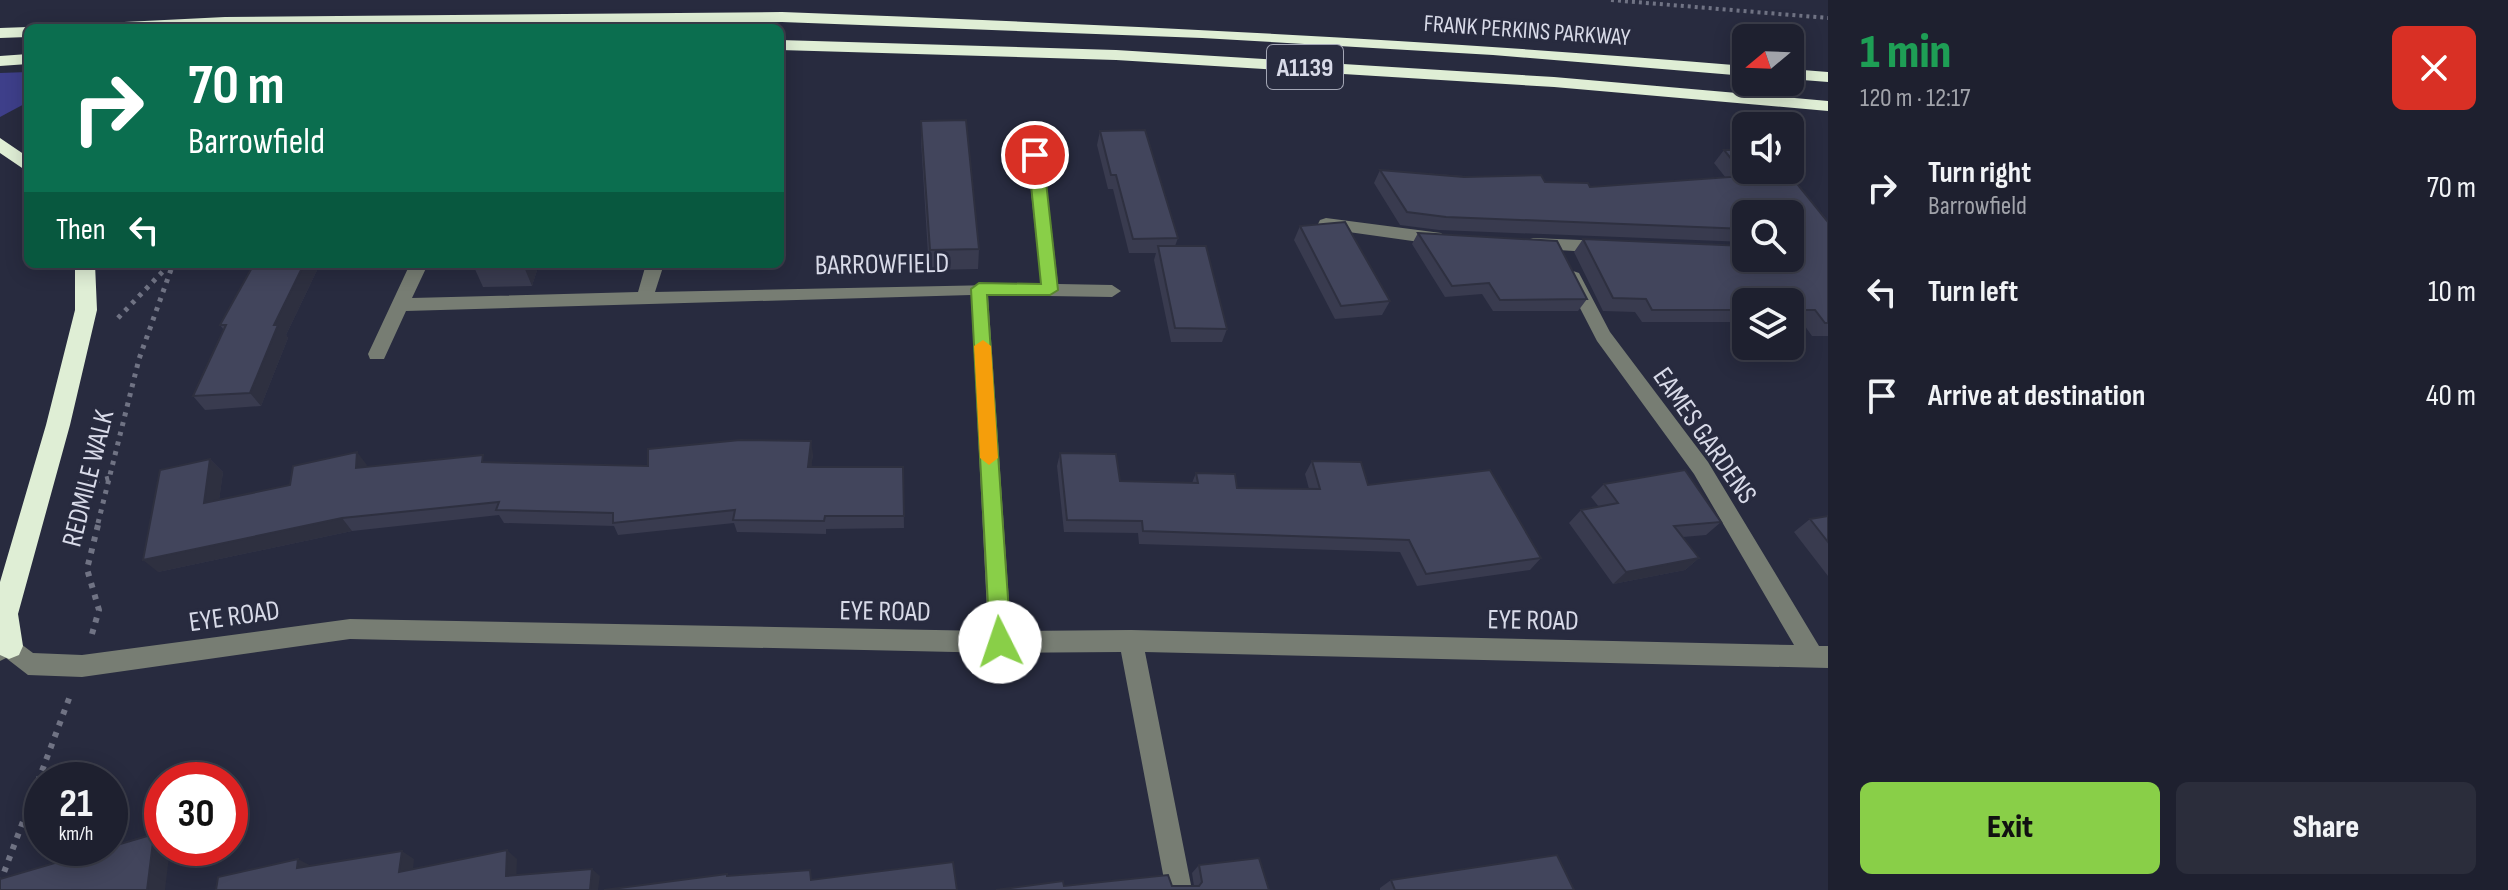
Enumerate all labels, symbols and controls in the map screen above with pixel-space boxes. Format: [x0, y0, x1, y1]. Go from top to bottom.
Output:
street label: FRANK PERKINS PARKWAY [1423, 9, 1631, 52]
north arrow [1732, 24, 1804, 96]
map controls [1732, 24, 1804, 360]
text: 1 min [1860, 24, 1951, 81]
button: close [2392, 26, 2476, 110]
road number: A1139 [1267, 45, 1343, 89]
text: 70 m [188, 53, 285, 120]
icon: right [56, 56, 160, 160]
text: 120 m · 12:17 [1860, 83, 1970, 114]
button: sound [1732, 112, 1804, 184]
text: Barrowfield [188, 121, 325, 164]
pin [1001, 121, 1069, 189]
icon: arrive [1013, 133, 1057, 177]
text: Turn right [1928, 155, 2031, 191]
icon: right [1860, 166, 1904, 210]
text: 70 m [2427, 170, 2476, 206]
text: Barrowfield [1928, 191, 2027, 222]
button: search [1732, 200, 1804, 272]
icon: left [122, 208, 166, 252]
text: Then [56, 212, 106, 248]
street label: BARROWFIELD [815, 247, 949, 282]
icon: left [1860, 270, 1904, 314]
text: Turn left [1928, 274, 2018, 310]
text: 10 m [2428, 274, 2476, 310]
button: layers [1732, 288, 1804, 360]
street label: EAMES GARDENS [1646, 362, 1764, 510]
icon: arrive [1860, 374, 1904, 418]
text: Arrive at destination [1928, 378, 2145, 414]
text: 40 m [2426, 378, 2476, 414]
street label: REDMILE WALK [56, 406, 121, 550]
street label: EYE ROAD [187, 594, 282, 639]
street label: EYE ROAD [839, 594, 931, 629]
position arrow [958, 600, 1042, 684]
street label: EYE ROAD [1487, 603, 1579, 638]
speed limit sign: 30 [144, 762, 248, 866]
text: 21 [59, 780, 93, 828]
button: Exit [1860, 782, 2160, 874]
button: Share [2176, 782, 2476, 874]
text: km/h [59, 822, 93, 846]

